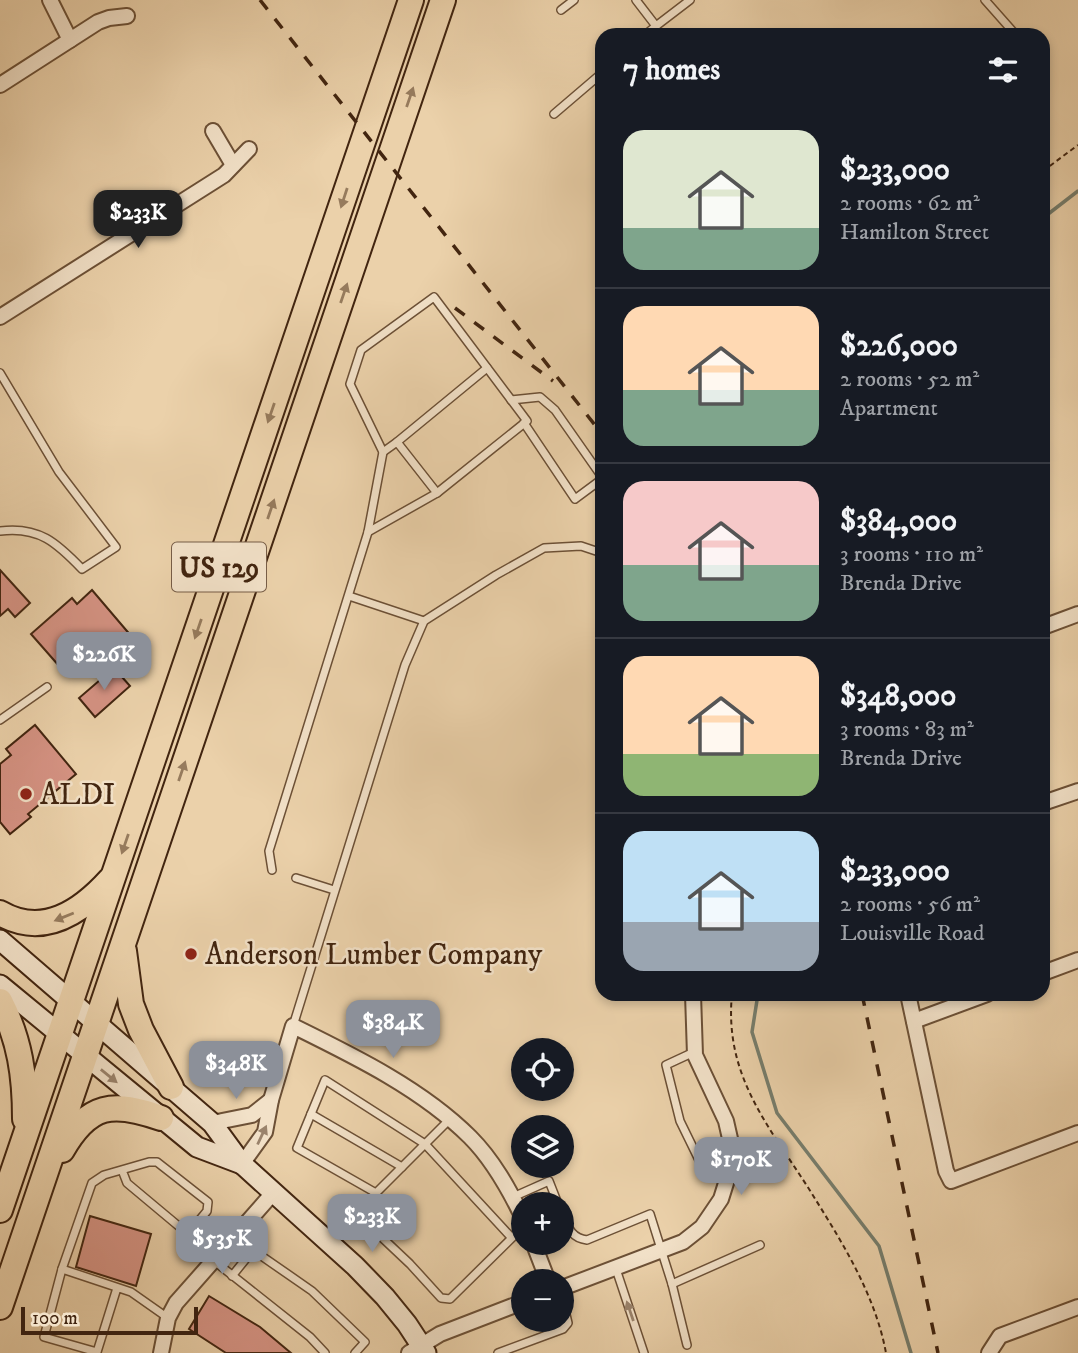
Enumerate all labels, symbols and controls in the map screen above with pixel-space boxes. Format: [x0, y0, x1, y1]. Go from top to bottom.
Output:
icon: filters [984, 51, 1022, 89]
text: 7 homes [623, 52, 720, 89]
one-way arrow [405, 86, 416, 107]
text: $233,000 [840, 152, 950, 189]
icon: home [679, 158, 763, 242]
one-way arrow [338, 188, 349, 209]
text: 2 rooms · 62 m² [840, 189, 980, 218]
pin: $233K [89, 190, 187, 250]
text: $233K [109, 198, 167, 227]
text: Hamilton Street [840, 218, 989, 247]
one-way arrow [339, 283, 350, 304]
text: $226,000 [840, 328, 958, 365]
icon: home [679, 334, 763, 418]
text: 2 rooms · 52 m² [840, 365, 979, 394]
text: Apartment [840, 394, 938, 423]
one-way arrow [265, 403, 276, 424]
one-way arrow [266, 498, 277, 519]
text: $384,000 [840, 503, 957, 540]
icon: home [679, 509, 763, 593]
text: 3 rooms · 110 m² [840, 540, 983, 569]
road number: US 129 [172, 542, 266, 592]
text: Brenda Drive [840, 569, 962, 598]
one-way arrow [192, 618, 203, 639]
pin: $226K [55, 632, 153, 692]
text: $226K [72, 640, 136, 669]
text: $348,000 [840, 678, 956, 715]
icon: home [679, 684, 763, 768]
text: 3 rooms · 83 m² [840, 715, 974, 744]
text: Brenda Drive [840, 744, 962, 773]
one-way arrow [177, 760, 188, 781]
place label: ALDI [40, 777, 115, 814]
marker: ALDI [18, 786, 34, 802]
one-way arrow [119, 834, 130, 855]
text: $233,000 [840, 853, 950, 890]
icon: home [679, 859, 763, 943]
text: 2 rooms · 56 m² [840, 890, 980, 919]
one-way arrow [53, 911, 74, 922]
text: Louisville Road [840, 919, 984, 948]
place label: Anderson Lumber Company [205, 937, 543, 974]
marker: Anderson Lumber Company [183, 946, 199, 962]
pin: $384K [344, 1000, 442, 1060]
text: $384K [362, 1008, 424, 1037]
map controls [511, 1038, 574, 1332]
button: locate [511, 1038, 574, 1101]
pin: $348K [187, 1042, 285, 1101]
text: $348K [205, 1049, 267, 1078]
one-way arrow [100, 1068, 118, 1083]
button: layers [511, 1115, 574, 1178]
one-way arrow [256, 1125, 268, 1145]
pin: $170K [692, 1138, 790, 1197]
text: $170K [710, 1145, 772, 1174]
button: + [511, 1192, 574, 1255]
pin: $233K [323, 1194, 421, 1254]
text: $233K [343, 1202, 401, 1231]
pin: $535K [173, 1216, 271, 1276]
text: $535K [192, 1224, 252, 1253]
button: − [511, 1269, 574, 1332]
one-way arrow [624, 1300, 635, 1321]
scale bar [21, 1304, 198, 1336]
text: 100 m [32, 1307, 78, 1330]

